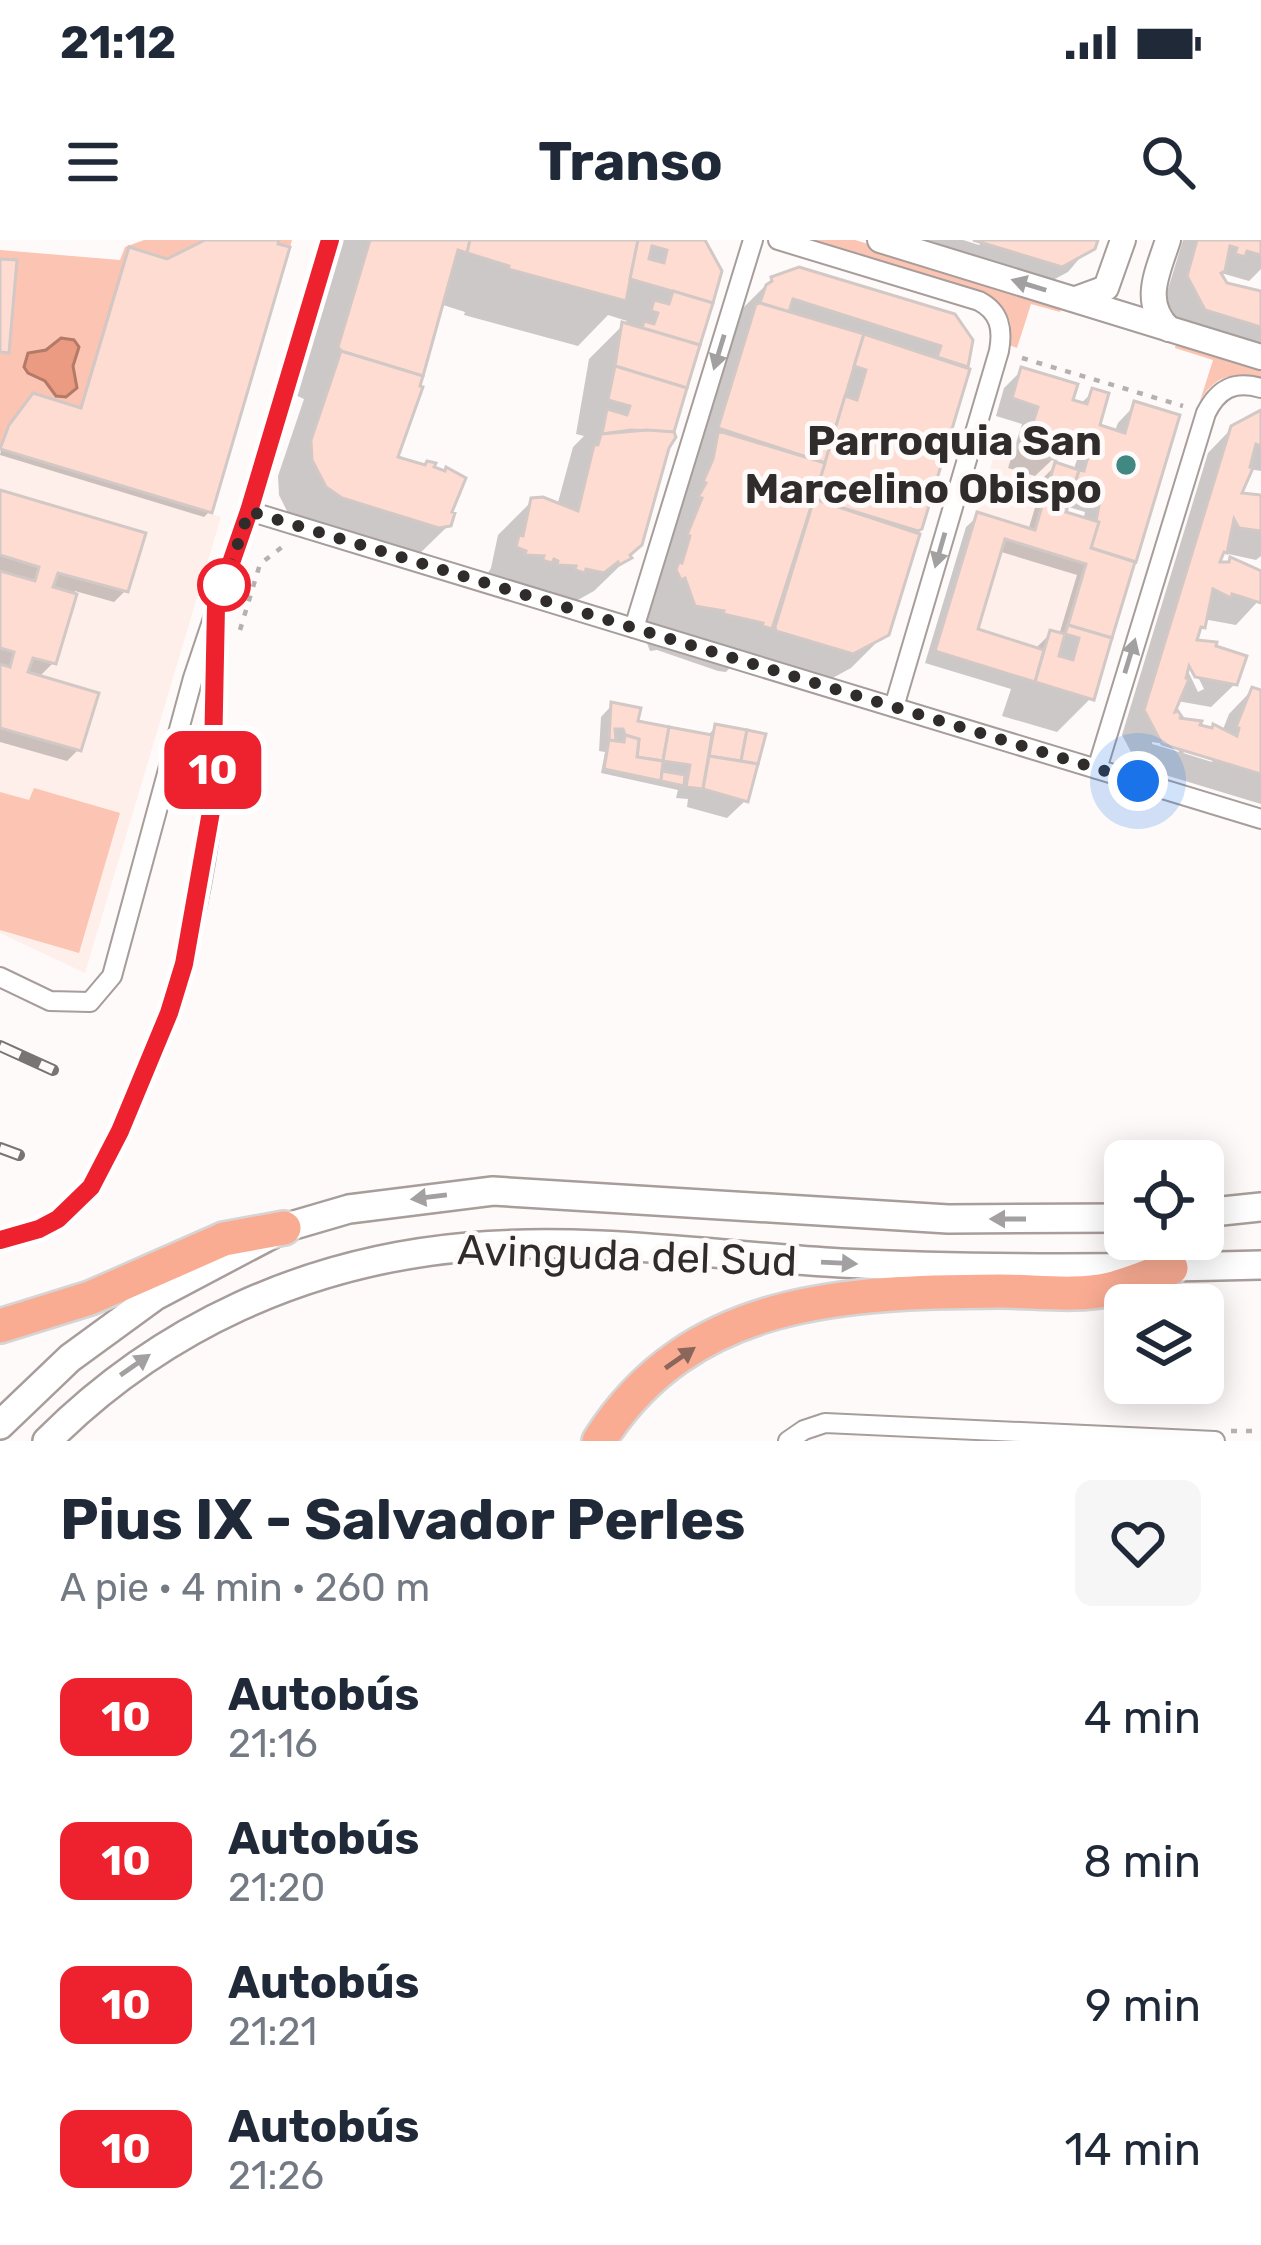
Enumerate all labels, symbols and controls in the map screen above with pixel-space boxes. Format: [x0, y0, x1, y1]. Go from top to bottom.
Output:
text: 21:12 [60, 16, 176, 69]
icon: menu [60, 129, 126, 195]
icon: search [1135, 129, 1201, 195]
text: Transo [538, 130, 723, 194]
one-way arrow [1010, 275, 1047, 293]
one-way arrow [709, 334, 727, 371]
place label: Parroquia San Marcelino Obispo [744, 416, 1102, 514]
marker: Parroquia San Marcelino Obispo [1113, 452, 1139, 478]
one-way arrow [930, 533, 948, 569]
unlabelled marker [199, 560, 249, 610]
one-way arrow [1122, 638, 1141, 674]
line badge: 10 [159, 731, 267, 809]
text: 10 [188, 745, 238, 795]
your location [1108, 751, 1168, 811]
map controls [1104, 1140, 1224, 1404]
button: locate [1104, 1140, 1224, 1260]
one-way arrow [410, 1188, 448, 1207]
one-way arrow [988, 1209, 1026, 1229]
street label: Avinguda del Sud [456, 1225, 798, 1287]
one-way arrow [821, 1254, 859, 1273]
button: layers [1104, 1284, 1224, 1404]
one-way arrow [664, 1347, 696, 1370]
one-way arrow [119, 1354, 151, 1377]
button: heart [1075, 1480, 1201, 1606]
text: Pius IX - Salvador Perles [60, 1486, 746, 1553]
text: A pie · 4 min · 260 m [60, 1565, 430, 1611]
text: Autobús [228, 1668, 419, 1721]
text: 4 min [1084, 1691, 1201, 1744]
text: 10 [101, 1692, 151, 1742]
text: 21:16 [228, 1721, 318, 1767]
text: Autobús [228, 1812, 419, 1865]
text: 8 min [1083, 1835, 1201, 1888]
text: 10 [101, 1836, 151, 1886]
text: 21:20 [228, 1865, 325, 1911]
text: Autobús [228, 1956, 419, 2009]
text: 9 min [1085, 1979, 1201, 2032]
text: 10 [101, 1980, 151, 2030]
text: 21:21 [228, 2009, 317, 2055]
text: Autobús [228, 2100, 419, 2153]
text: 14 min [1065, 2123, 1201, 2176]
text: 10 [101, 2124, 151, 2174]
text: 21:26 [228, 2153, 324, 2199]

